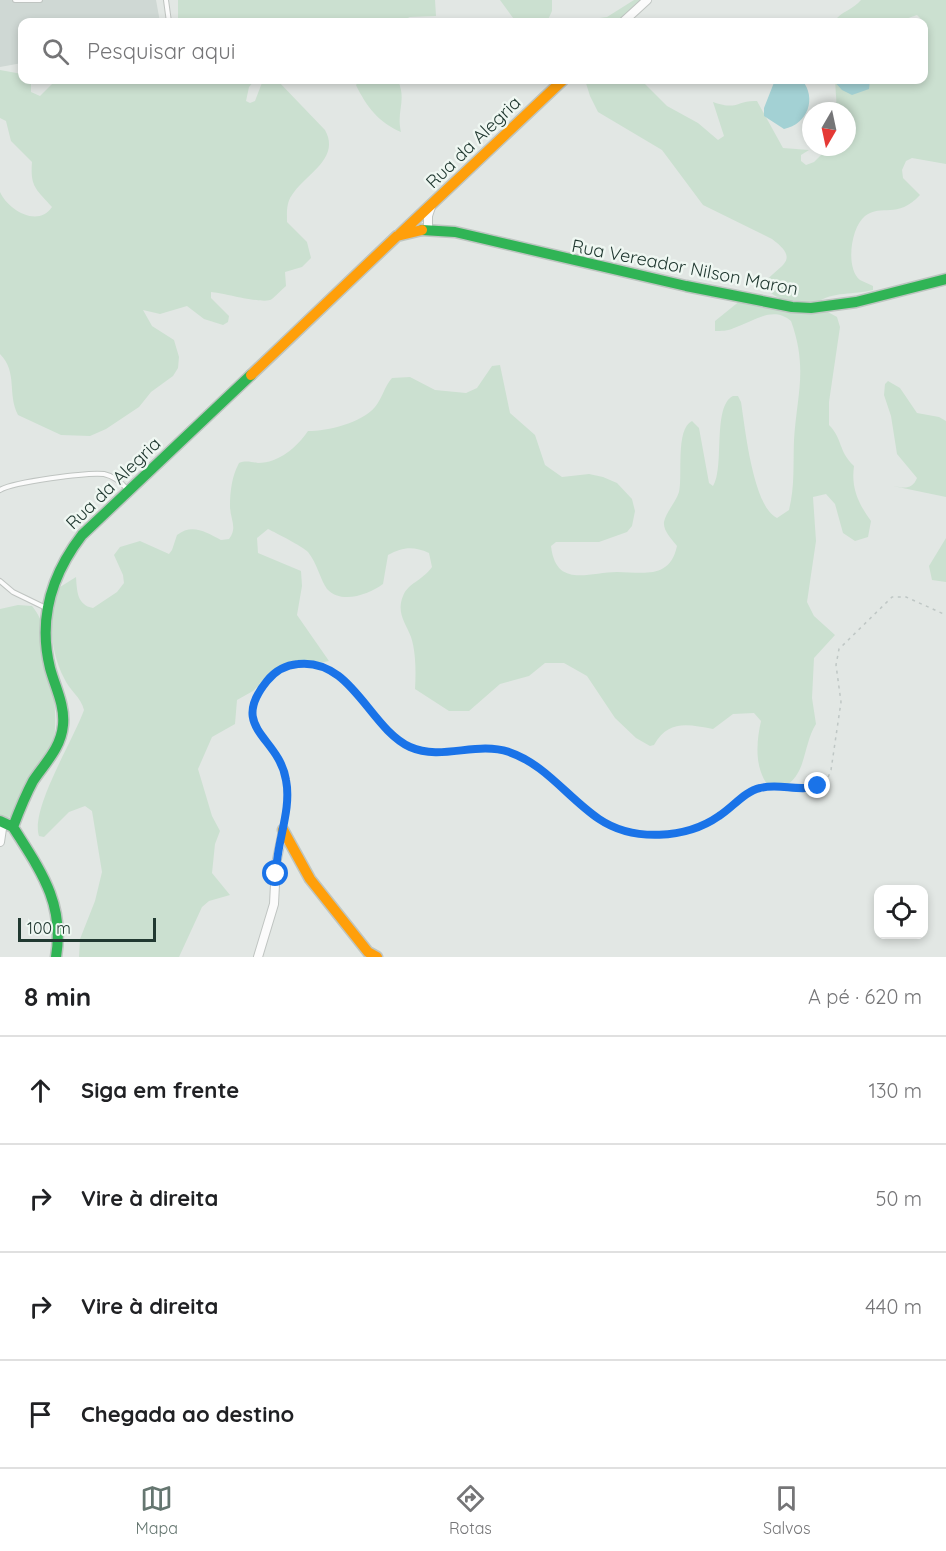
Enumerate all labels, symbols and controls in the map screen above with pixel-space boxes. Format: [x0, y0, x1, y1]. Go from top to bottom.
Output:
search box [18, 18, 928, 84]
icon: search [39, 35, 72, 68]
text: Pesquisar aqui [87, 37, 235, 65]
street label: Rua da Alegria [421, 91, 525, 193]
north arrow [802, 102, 856, 156]
street label: Rua Vereador Nilson Maron [570, 234, 800, 300]
street label: Rua da Alegria [61, 432, 165, 534]
route end [804, 772, 830, 798]
route start [262, 860, 288, 886]
map controls [874, 885, 928, 939]
button: locate [874, 885, 928, 939]
scale bar [18, 915, 156, 942]
text: 100 m [27, 918, 71, 938]
text: 8 min [24, 980, 91, 1013]
text: A pé · 620 m [808, 984, 922, 1009]
icon: ahead [24, 1074, 57, 1107]
text: Siga em frente [81, 1076, 239, 1104]
text: 130 m [869, 1078, 922, 1103]
icon: right [24, 1182, 57, 1215]
text: Vire à direita [81, 1184, 218, 1212]
text: 50 m [876, 1186, 922, 1211]
icon: right [24, 1290, 57, 1323]
text: Vire à direita [81, 1292, 218, 1320]
text: 440 m [865, 1294, 922, 1319]
icon: arrive [24, 1398, 57, 1431]
text: Chegada ao destino [81, 1400, 294, 1428]
tab: Mapa [136, 1482, 178, 1538]
tab: Rotas [449, 1482, 492, 1538]
tab: Salvos [763, 1482, 810, 1538]

